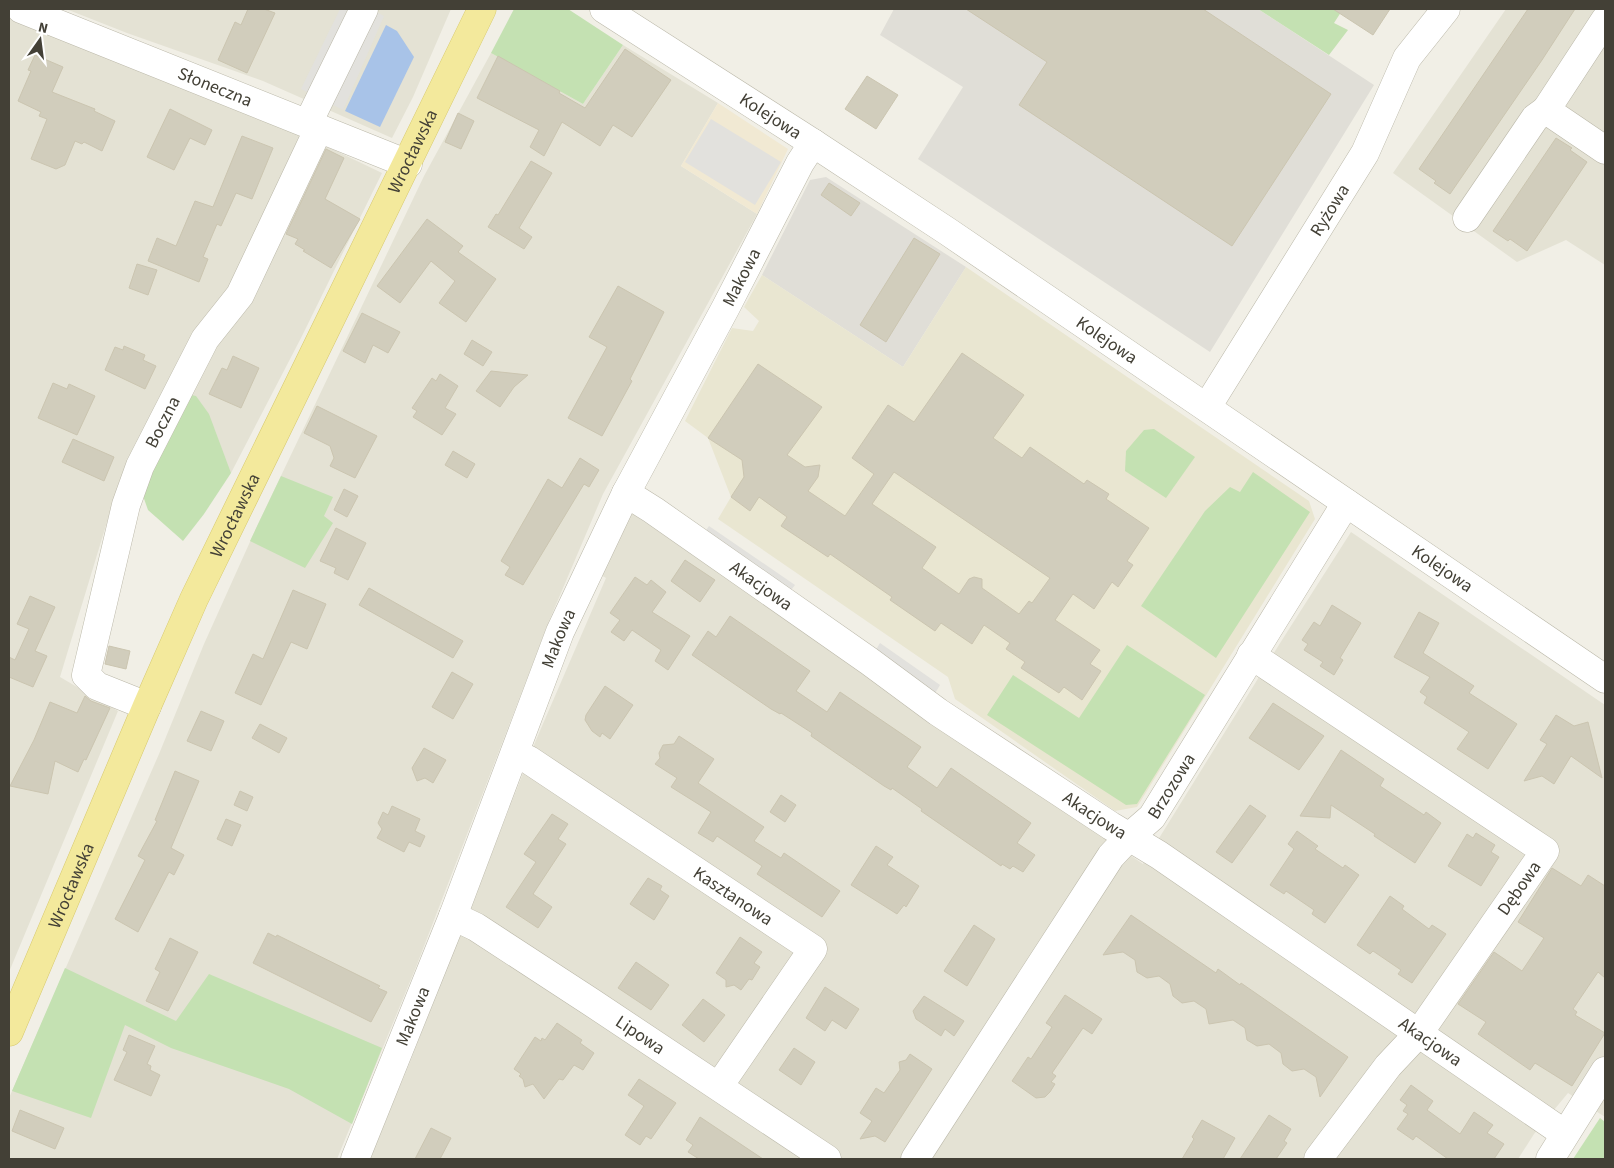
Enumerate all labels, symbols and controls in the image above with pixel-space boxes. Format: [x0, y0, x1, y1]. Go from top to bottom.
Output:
north arrow [15, 15, 65, 65]
text: N [36, 18, 50, 39]
street label: Słoneczna [174, 61, 256, 113]
street label: Kolejowa [734, 87, 806, 146]
street label: Wrocławska [382, 105, 444, 198]
street label: Ryżowa [1304, 179, 1356, 241]
street label: Makowa [716, 244, 767, 311]
street label: Kolejowa [1071, 310, 1142, 370]
street label: Boczna [139, 392, 187, 452]
street label: Wrocławska [204, 469, 266, 562]
street label: Kolejowa [1406, 539, 1478, 599]
street label: Akacjowa [724, 555, 798, 617]
street label: Makowa [535, 605, 582, 672]
street label: Brzozowa [1142, 749, 1201, 824]
street label: Akacjowa [1058, 786, 1131, 846]
street label: Wrocławska [42, 839, 101, 933]
street label: Dębowa [1492, 856, 1547, 921]
street label: Kasztanowa [688, 861, 778, 932]
street label: Makowa [390, 983, 436, 1050]
street label: Lipowa [610, 1010, 670, 1061]
street label: Akacjowa [1394, 1011, 1467, 1073]

